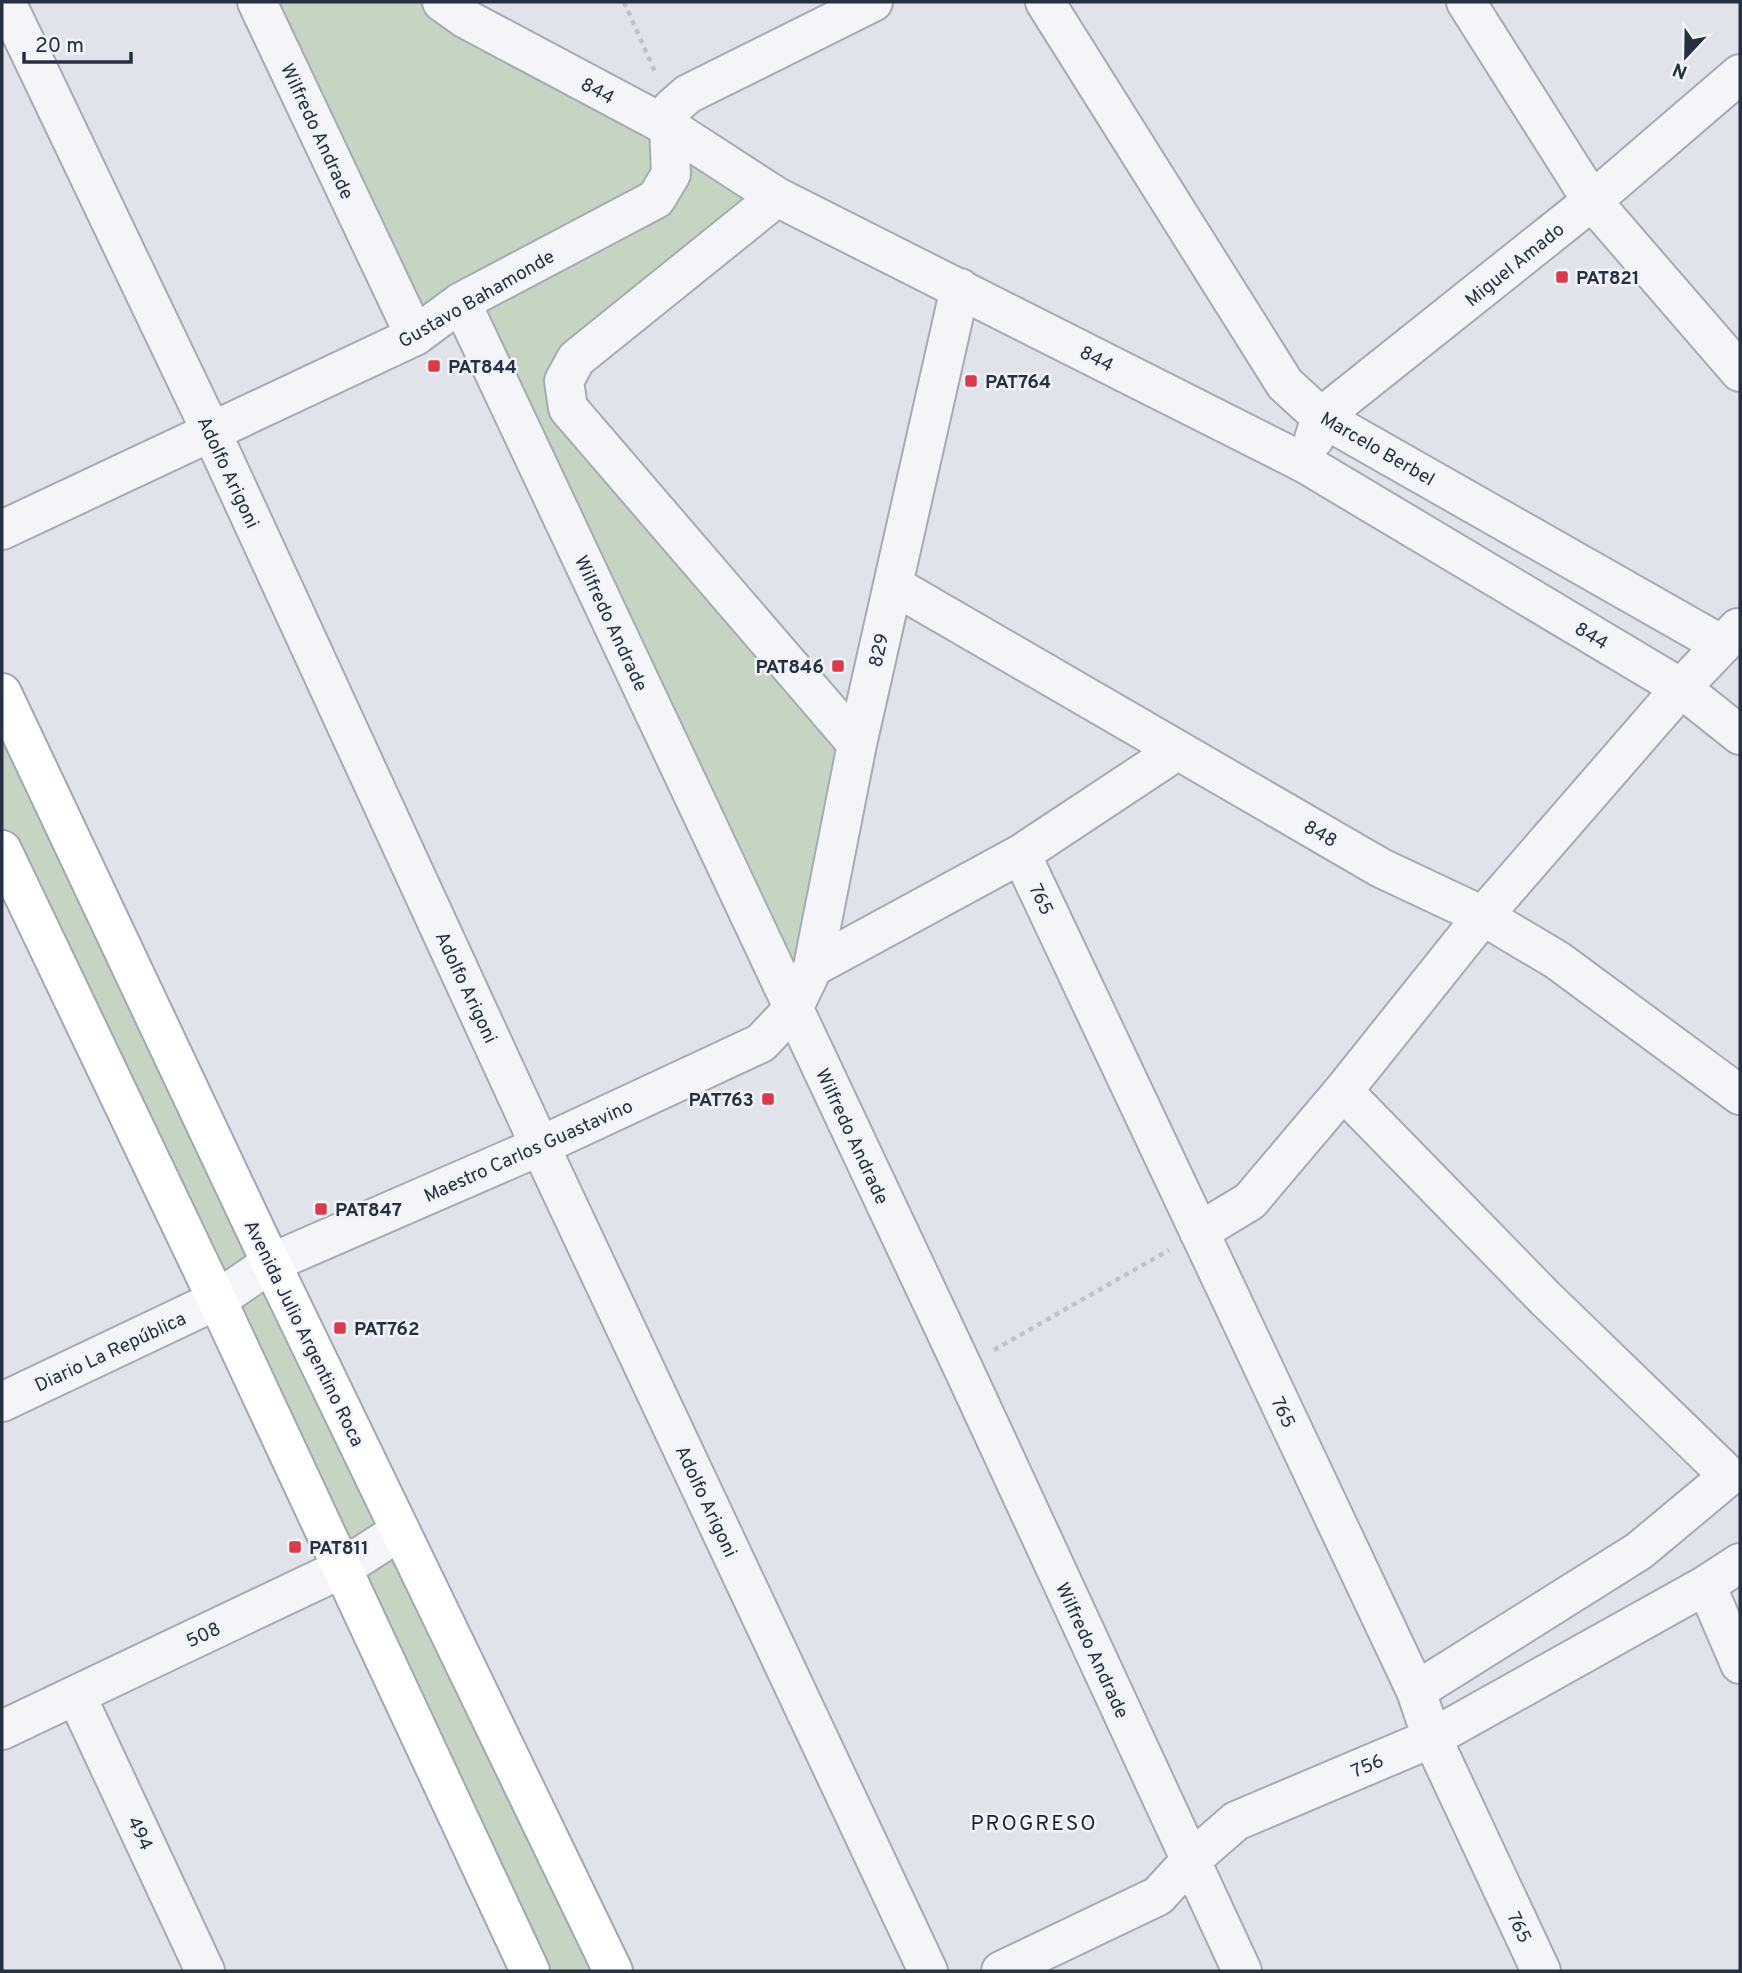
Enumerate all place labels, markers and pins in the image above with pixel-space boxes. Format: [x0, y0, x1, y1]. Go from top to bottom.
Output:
place label: PAT821 [1576, 267, 1639, 291]
marker: PAT821 [1554, 269, 1570, 285]
place label: PAT844 [448, 356, 517, 380]
marker: PAT844 [426, 358, 442, 374]
place label: PAT764 [985, 371, 1051, 395]
marker: PAT764 [963, 373, 979, 389]
place label: PAT846 [755, 656, 824, 680]
marker: PAT846 [830, 658, 846, 674]
place label: PAT763 [689, 1089, 754, 1113]
marker: PAT763 [760, 1091, 776, 1107]
place label: PAT847 [335, 1199, 402, 1223]
marker: PAT847 [313, 1201, 329, 1217]
place label: PAT762 [354, 1318, 420, 1342]
marker: PAT762 [332, 1320, 348, 1336]
place label: PAT811 [309, 1537, 369, 1561]
marker: PAT811 [287, 1539, 303, 1555]

